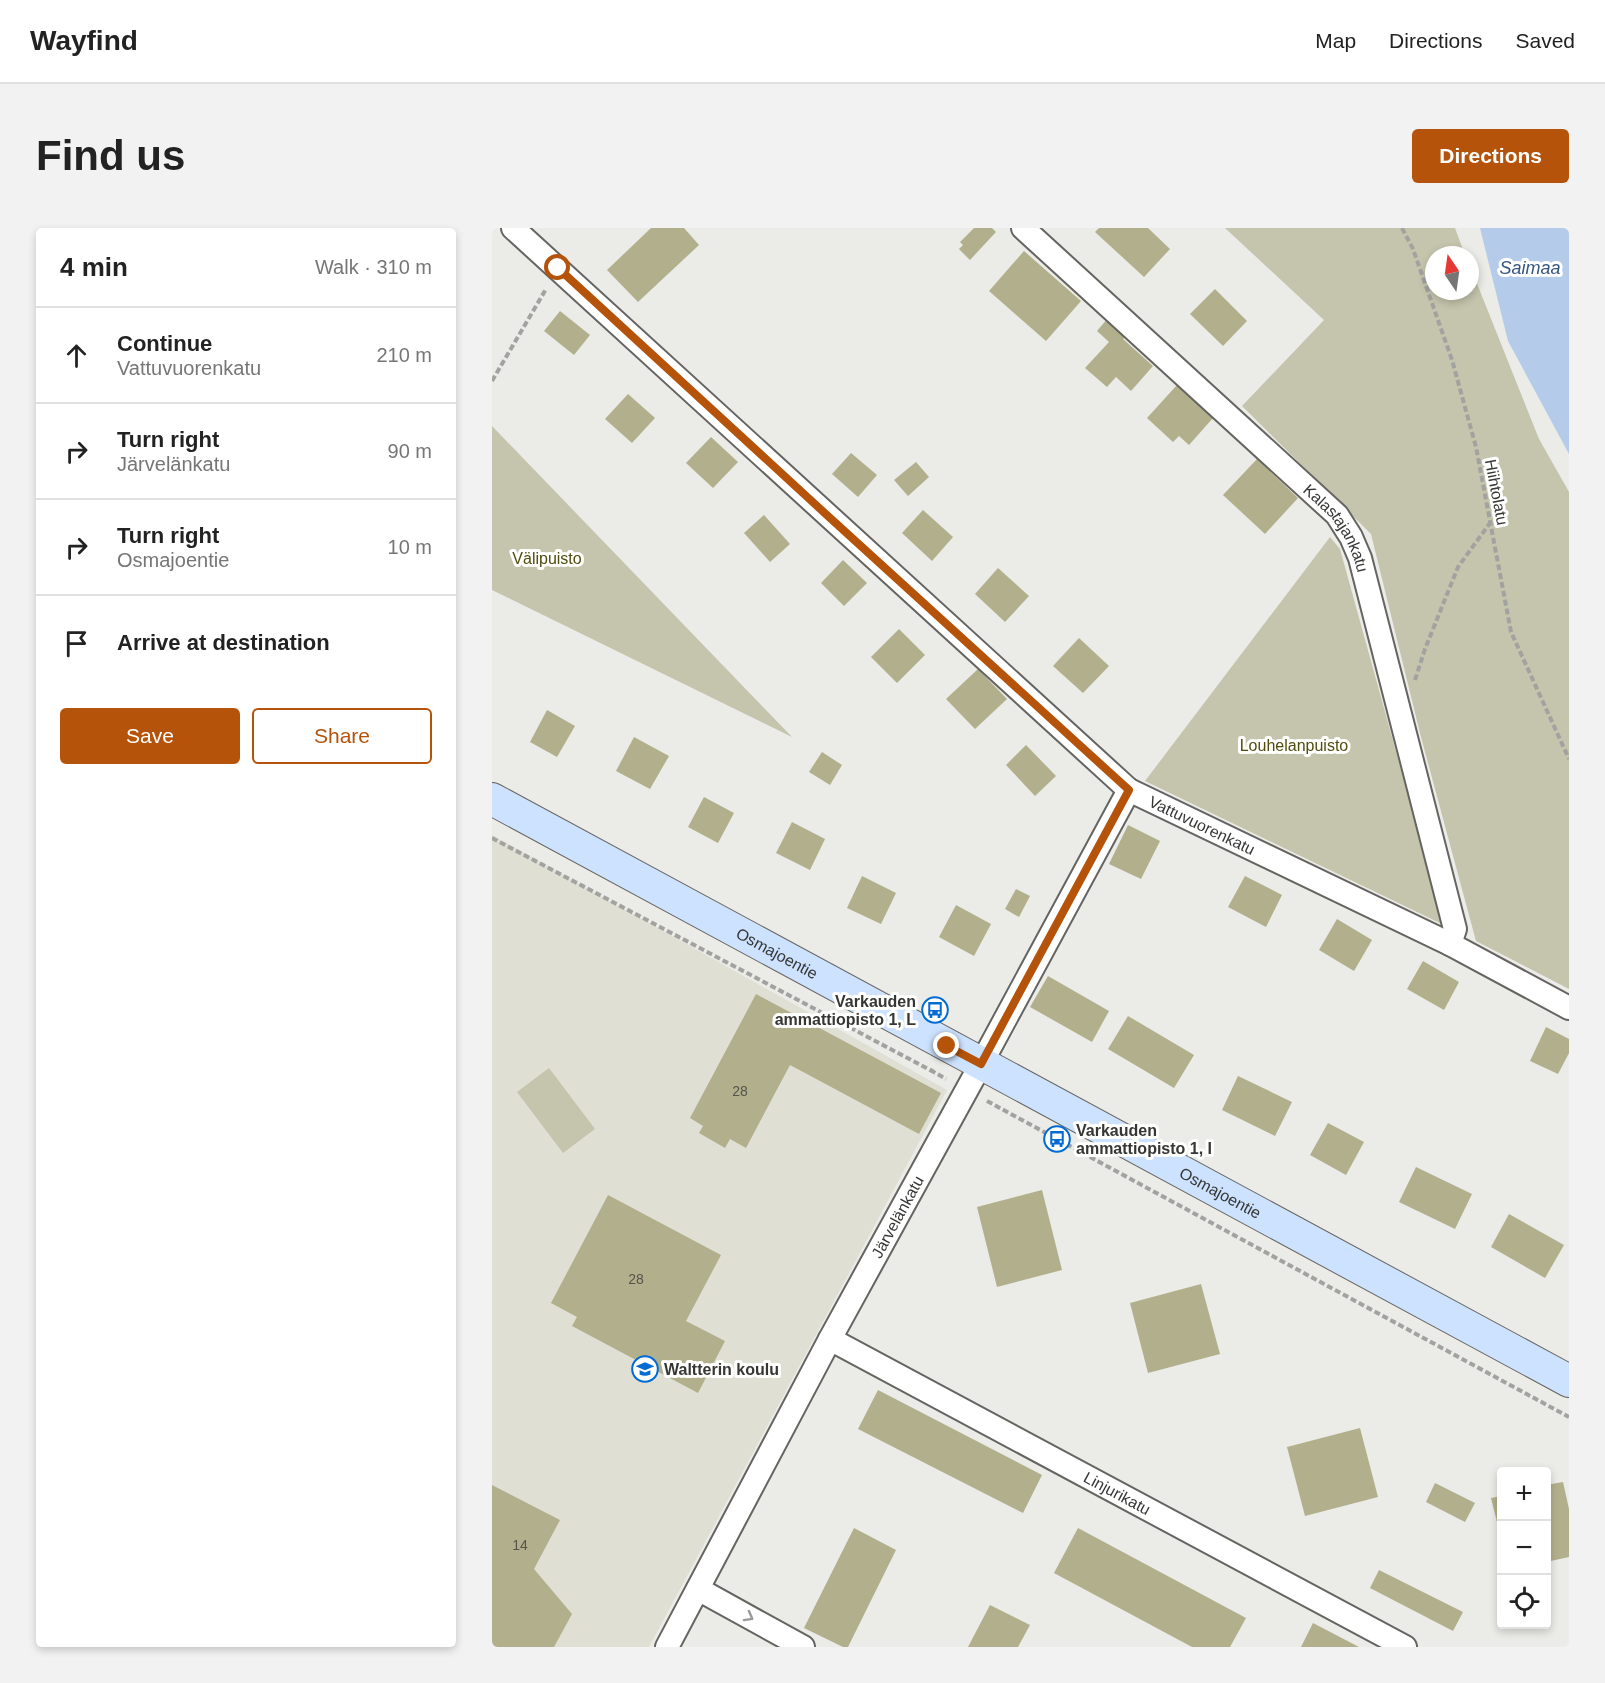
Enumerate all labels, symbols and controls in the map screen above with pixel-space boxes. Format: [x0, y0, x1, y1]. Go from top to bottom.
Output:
text: Wayfind [30, 25, 138, 56]
text: Map [1315, 29, 1356, 52]
text: Directions [1389, 29, 1482, 52]
text: Saved [1515, 29, 1575, 52]
button: Directions [1412, 129, 1569, 183]
text: Find us [36, 132, 185, 179]
north arrow [1425, 246, 1479, 300]
text: 4 min [60, 252, 128, 282]
route start [544, 254, 570, 280]
text: Walk · 310 m [315, 256, 432, 278]
water label: Saimaa [1499, 258, 1561, 278]
text: Continue [117, 331, 212, 356]
icon: ahead [60, 339, 93, 372]
text: 210 m [376, 344, 432, 366]
text: Vattuvuorenkatu [117, 357, 261, 379]
text: Turn right [117, 427, 219, 452]
icon: right [60, 435, 93, 468]
text: 90 m [388, 440, 432, 462]
text: Järvelänkatu [117, 453, 230, 475]
street label: Hiihtolatu [1482, 458, 1511, 526]
street label: Kalastajankatu [1300, 481, 1371, 574]
text: Turn right [117, 523, 219, 548]
icon: right [60, 531, 93, 564]
text: 10 m [388, 536, 432, 558]
text: Osmajoentie [117, 549, 229, 571]
park label: Välipuisto [512, 550, 582, 567]
icon: arrive [60, 627, 93, 660]
text: Arrive at destination [117, 630, 330, 655]
button: Save [60, 708, 240, 764]
button: Share [252, 708, 432, 764]
park label: Louhelanpuisto [1240, 737, 1348, 754]
street label: Vattuvuorenkatu [1146, 793, 1258, 858]
street label: Osmajoentie [733, 925, 820, 982]
place label: Varkauden ammattiopisto 1, L [775, 993, 916, 1028]
bus stop icon: Varkauden ammattiopisto 1, L [920, 995, 950, 1025]
route end [933, 1032, 959, 1058]
house number: 28 [732, 1083, 748, 1099]
place label: Varkauden ammattiopisto 1, I [1076, 1122, 1212, 1157]
bus stop icon: Varkauden ammattiopisto 1, I [1042, 1124, 1072, 1154]
street label: Osmajoentie [1177, 1164, 1264, 1222]
street label: Järvelänkatu [868, 1173, 927, 1261]
house number: 28 [628, 1271, 644, 1287]
school or university icon: Waltterin koulu [630, 1354, 660, 1384]
place label: Waltterin koulu [664, 1361, 779, 1378]
map controls [1497, 1467, 1551, 1629]
button: + [1497, 1467, 1551, 1521]
street label: Linjurikatu [1081, 1469, 1153, 1518]
button: − [1497, 1521, 1551, 1575]
house number: 14 [512, 1537, 528, 1553]
button: locate [1497, 1575, 1551, 1629]
one-way arrow [743, 1610, 753, 1621]

